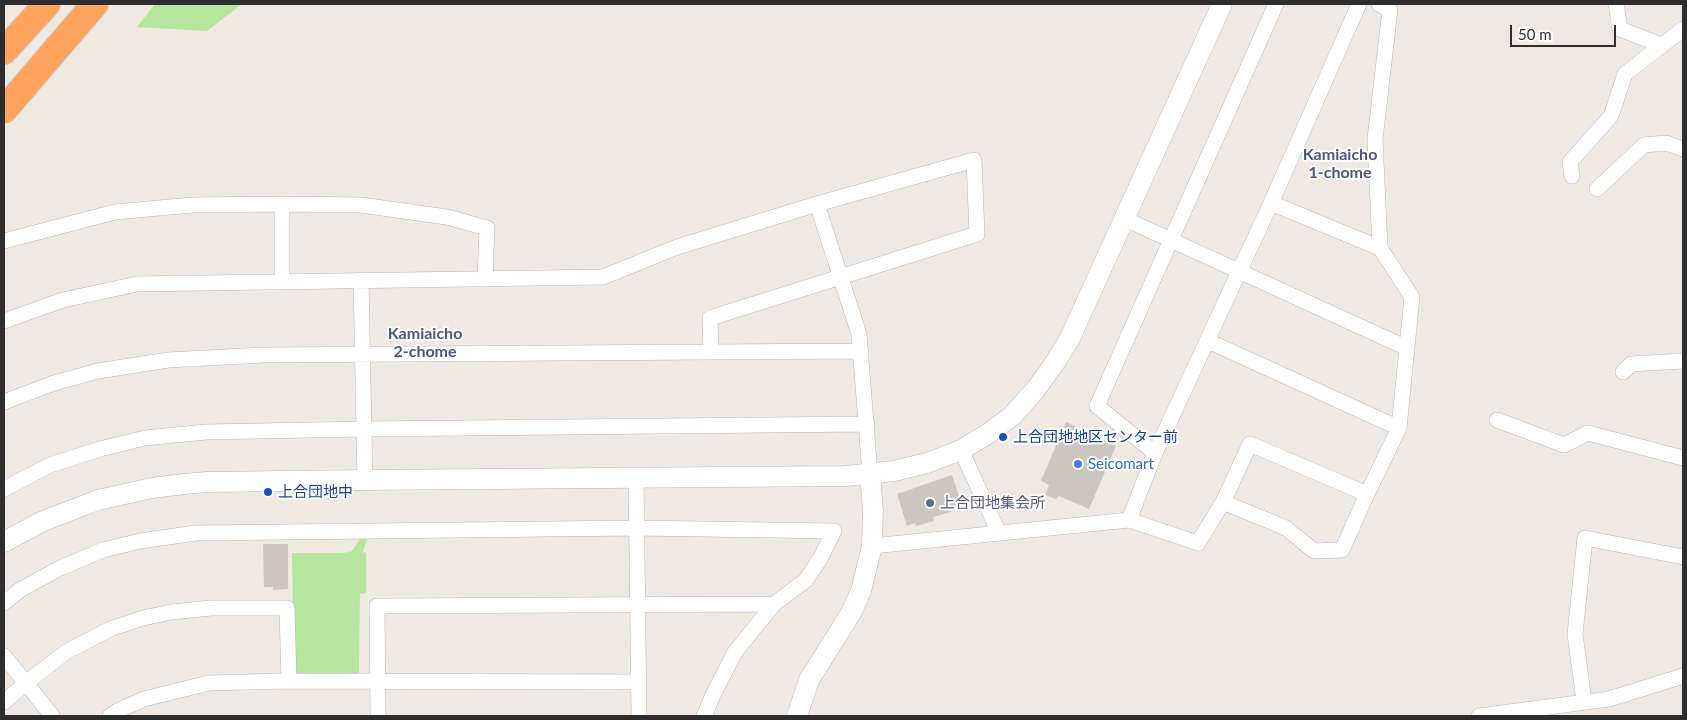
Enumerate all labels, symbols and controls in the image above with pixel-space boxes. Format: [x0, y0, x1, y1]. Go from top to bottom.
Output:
scale bar [1512, 15, 1618, 47]
text: 50 m [1518, 25, 1552, 43]
district label: Kamiaicho 1-chome [1303, 145, 1377, 183]
district label: Kamiaicho 2-chome [388, 324, 462, 362]
place label: 上合団地地区センター前 [1013, 428, 1178, 446]
marker: 上合団地地区センター前 [997, 431, 1009, 443]
place label: Seicomart [1088, 455, 1154, 473]
marker: Seicomart [1072, 458, 1084, 470]
place label: 上合団地中 [278, 483, 353, 501]
marker: 上合団地中 [262, 486, 274, 498]
place label: 上合団地集会所 [940, 494, 1045, 512]
marker: 上合団地集会所 [924, 497, 936, 509]

